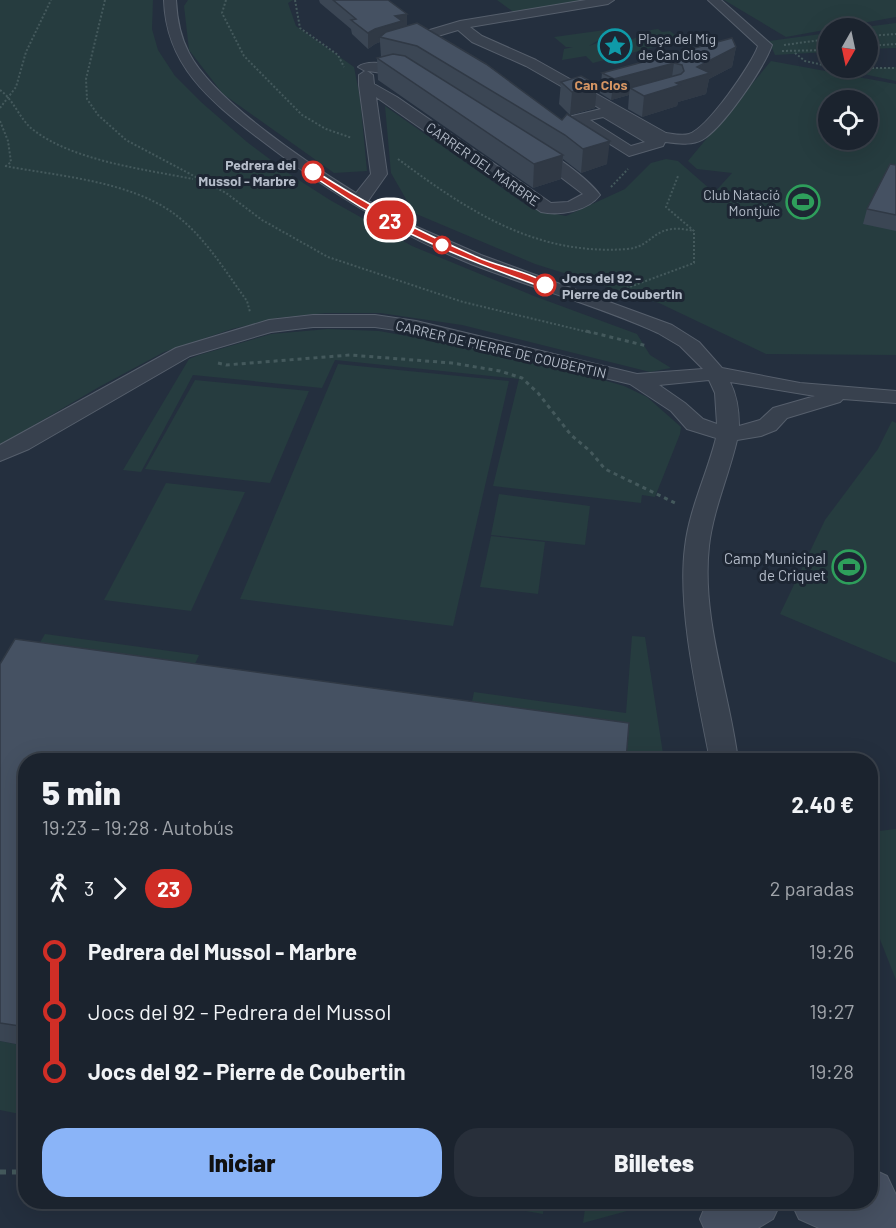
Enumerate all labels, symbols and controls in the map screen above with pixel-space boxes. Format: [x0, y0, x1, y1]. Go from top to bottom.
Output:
north arrow [818, 18, 878, 78]
map controls [818, 18, 878, 150]
place icon: Plaça del Mig de Can Clos [597, 28, 633, 64]
place label: Plaça del Mig de Can Clos [638, 30, 716, 63]
district label: Can Clos [574, 76, 628, 93]
button: locate [818, 90, 878, 150]
street label: CARRER DEL MARBRE [423, 118, 543, 210]
place label: Pedrera del Mussol - Marbre [198, 156, 296, 189]
marker: Pedrera del Mussol - Marbre [302, 161, 324, 183]
sports icon: Club Natació Montjuïc [785, 184, 821, 220]
place label: Club Natació Montjuïc [703, 186, 780, 219]
line badge: 23 [363, 200, 417, 240]
text: 23 [379, 208, 401, 233]
unlabelled marker [433, 236, 451, 254]
place label: Jocs del 92 - Pierre de Coubertin [562, 269, 682, 302]
marker: Jocs del 92 - Pierre de Coubertin [534, 274, 556, 296]
street label: CARRER DE PIERRE DE COUBERTIN [394, 316, 608, 382]
place label: Camp Municipal de Criquet [724, 549, 826, 584]
sports icon: Camp Municipal de Criquet [831, 549, 867, 585]
text: 5 min [42, 772, 121, 812]
text: 2.40 € [792, 791, 854, 817]
text: 19:23 – 19:28 · Autobús [42, 815, 234, 839]
icon: walk [42, 872, 75, 905]
icon: forward [103, 872, 136, 905]
text: 3 [84, 876, 94, 900]
text: 23 [157, 876, 180, 901]
text: 2 paradas [770, 876, 854, 900]
text: Pedrera del Mussol - Marbre [88, 938, 357, 964]
text: 19:26 [809, 939, 854, 963]
text: Jocs del 92 - Pedrera del Mussol [88, 998, 391, 1024]
text: 19:27 [810, 999, 854, 1023]
text: Jocs del 92 - Pierre de Coubertin [88, 1058, 406, 1084]
text: 19:28 [809, 1059, 854, 1083]
button: Iniciar [42, 1128, 442, 1197]
button: Billetes [454, 1128, 854, 1197]

